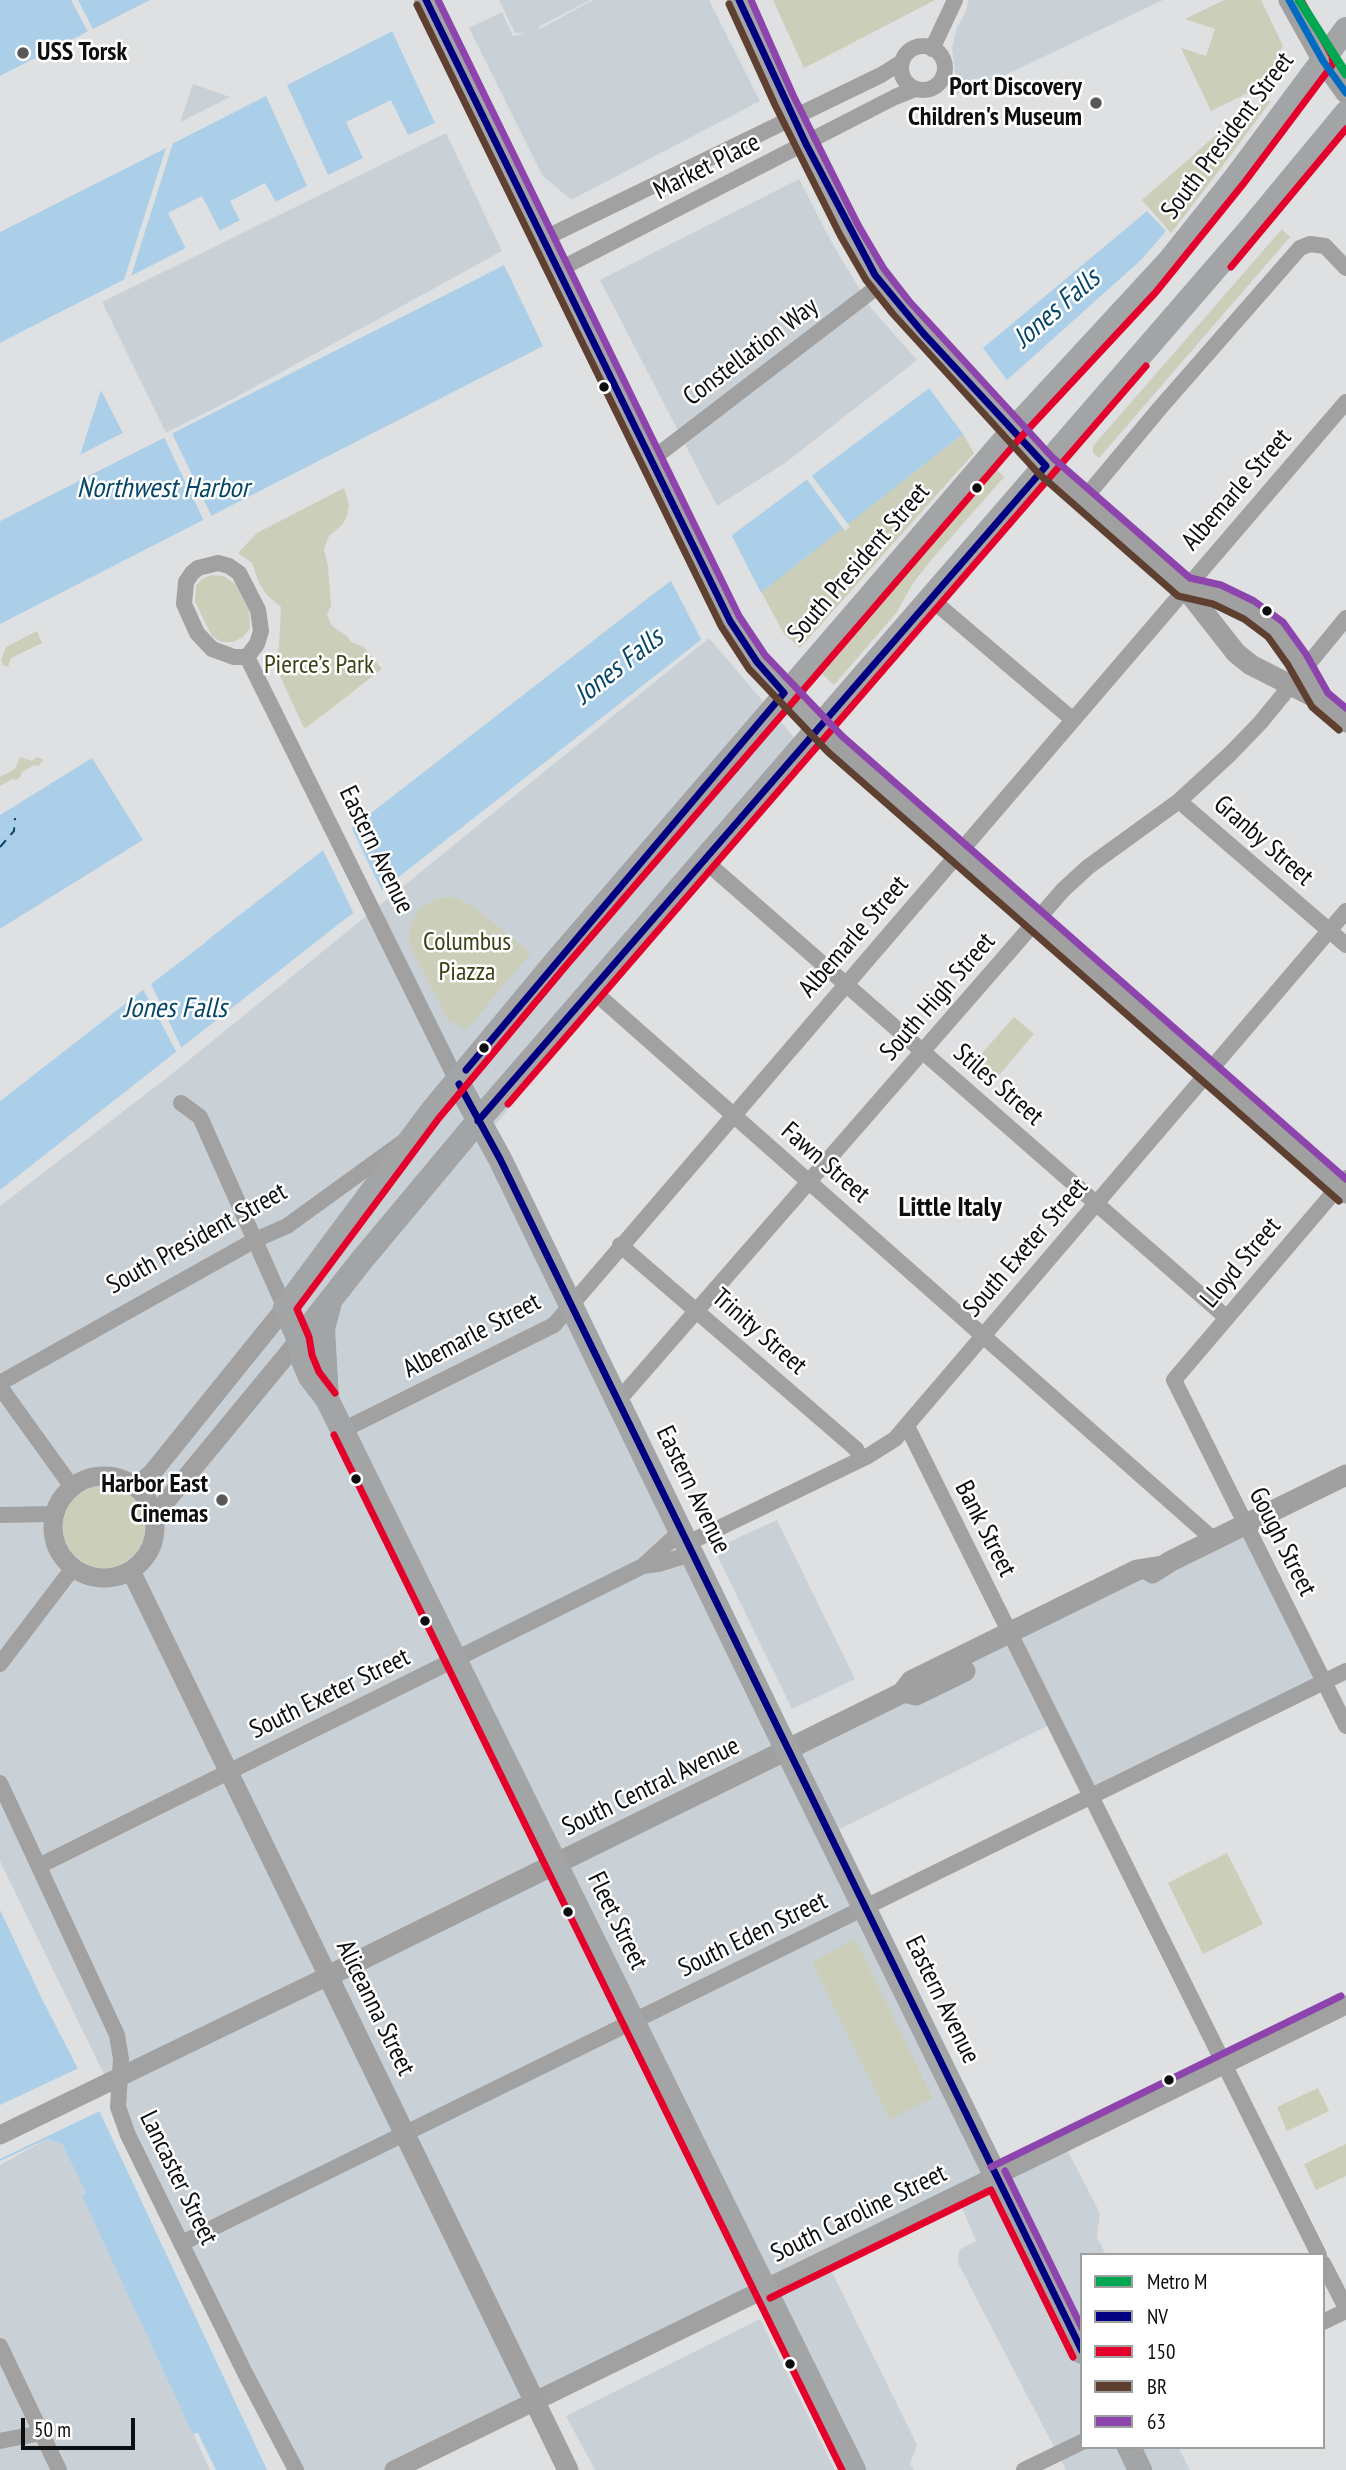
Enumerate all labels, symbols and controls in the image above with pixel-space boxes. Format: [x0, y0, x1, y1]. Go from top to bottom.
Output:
place label: USS Torsk [37, 37, 127, 69]
marker: USS Torsk [15, 45, 31, 61]
street label: South President Street [1155, 46, 1301, 226]
place label: Port Discovery Children's Museum [908, 72, 1082, 134]
marker: Port Discovery Children's Museum [1088, 95, 1104, 111]
street label: Market Place [649, 127, 765, 207]
water label: Jones Falls [1007, 262, 1107, 356]
street label: Constellation Way [678, 291, 824, 413]
unlabelled marker [597, 380, 611, 394]
street label: Albemarle Street [1176, 423, 1298, 557]
water label: Northwest Harbor [77, 472, 249, 506]
street label: South President Street [781, 477, 937, 649]
unlabelled marker [970, 481, 984, 495]
unlabelled marker [1260, 604, 1274, 618]
water label: Jones Falls [568, 622, 670, 712]
park label: Pierce’s Park [264, 650, 374, 682]
street label: Eastern Avenue [332, 781, 420, 919]
street label: Granby Street [1207, 789, 1319, 893]
street label: Albemarle Street [793, 870, 915, 1004]
park label: Columbus Piazza [423, 927, 511, 988]
street label: South High Street [874, 927, 1002, 1067]
water label: Jones Falls [123, 992, 227, 1026]
street label: Stiles Street [947, 1038, 1049, 1132]
unlabelled marker [477, 1041, 491, 1055]
street label: Fawn Street [774, 1116, 876, 1210]
street label: South Exeter Street [957, 1172, 1095, 1324]
street label: South President Street [102, 1177, 292, 1301]
district label: Little Italy [898, 1191, 1002, 1225]
street label: Lloyd Street [1194, 1212, 1288, 1314]
street label: Trinity Street [705, 1282, 813, 1382]
street label: Albemarle Street [398, 1287, 546, 1385]
street label: Eastern Avenue [649, 1421, 737, 1559]
place label: Harbor East Cinemas [101, 1469, 208, 1530]
unlabelled marker [349, 1472, 363, 1486]
street label: Bank Street [948, 1476, 1022, 1582]
street label: Gough Street [1241, 1483, 1323, 1601]
marker: Harbor East Cinemas [214, 1492, 230, 1508]
unlabelled marker [418, 1614, 432, 1628]
street label: South Exeter Street [245, 1642, 415, 1746]
street label: South Central Avenue [557, 1731, 745, 1843]
street label: Fleet Street [580, 1867, 654, 1975]
street label: South Eden Street [674, 1886, 832, 1984]
unlabelled marker [561, 1905, 575, 1919]
street label: Eastern Avenue [898, 1931, 986, 2069]
street label: Aliceanna Street [329, 1935, 421, 2081]
unlabelled marker [1162, 2073, 1176, 2087]
street label: Lancaster Street [132, 2106, 224, 2250]
street label: South Caroline Street [766, 2158, 952, 2270]
legend [1080, 2253, 1325, 2449]
text: Metro M [1147, 2268, 1207, 2295]
text: NV [1147, 2303, 1168, 2330]
text: 150 [1147, 2338, 1175, 2365]
unlabelled marker [783, 2357, 797, 2371]
text: BR [1147, 2373, 1167, 2400]
scale bar [24, 2404, 138, 2448]
text: 63 [1147, 2408, 1166, 2435]
text: 50 m [34, 2416, 71, 2443]

